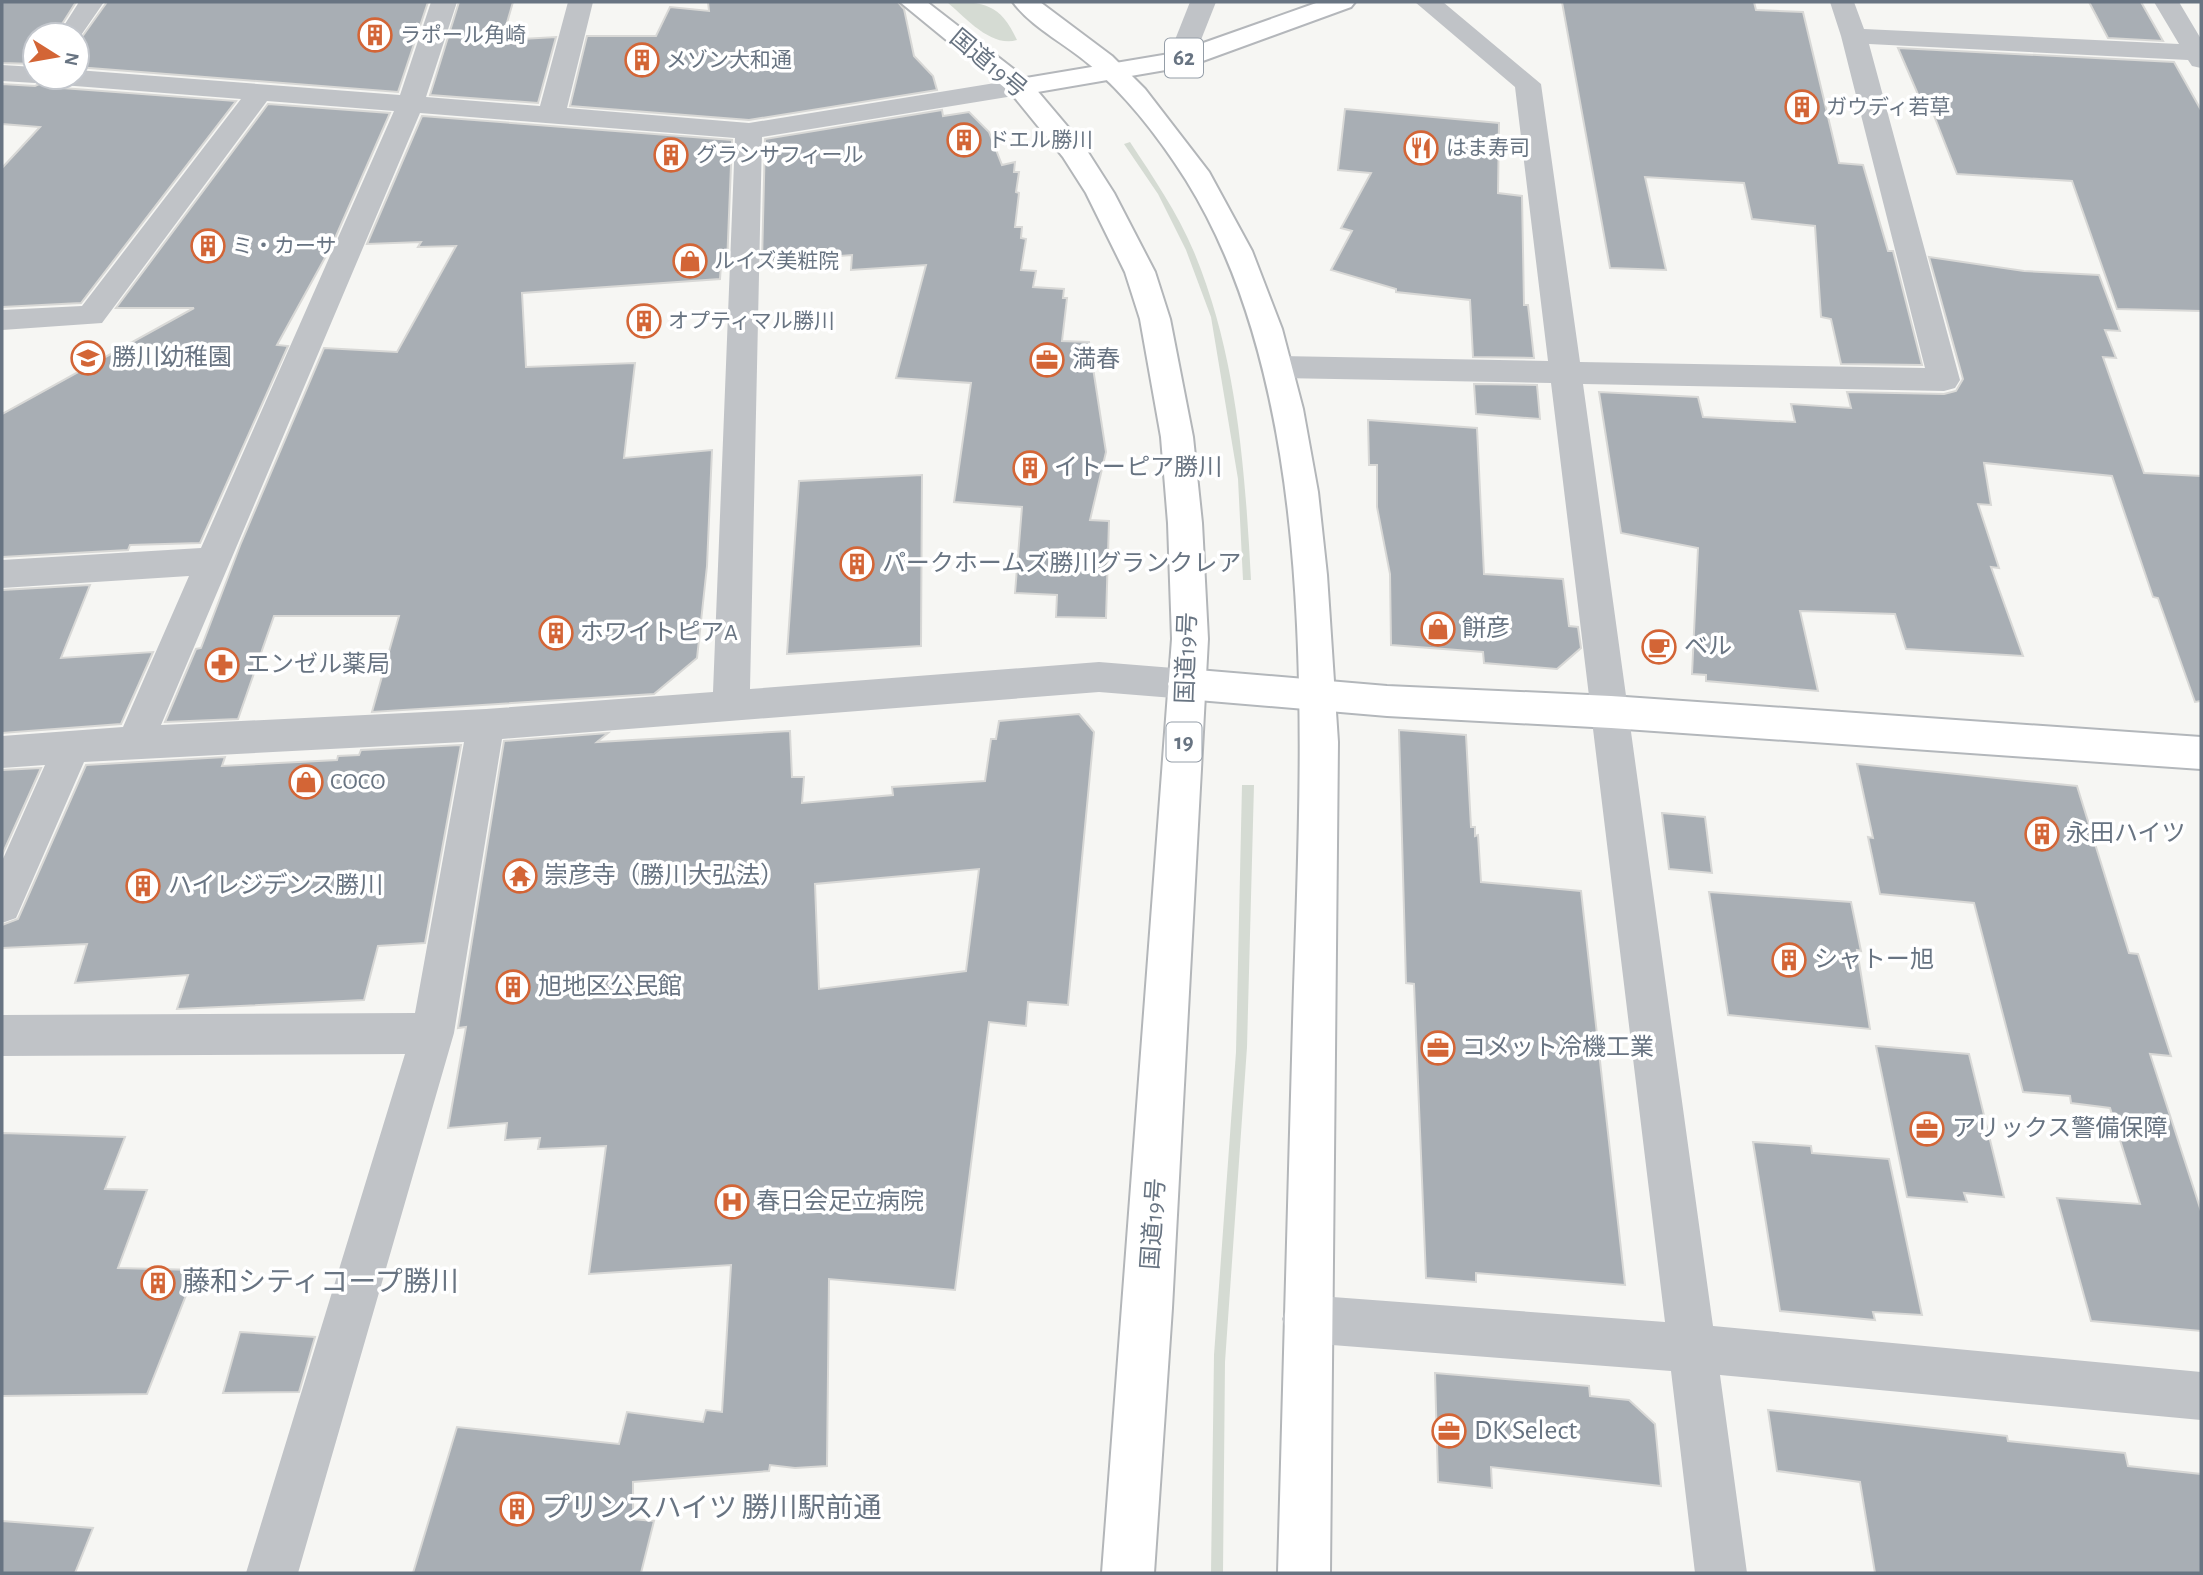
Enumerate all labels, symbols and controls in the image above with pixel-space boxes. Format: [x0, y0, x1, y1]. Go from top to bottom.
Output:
building icon: ラポール角崎 [356, 16, 394, 54]
north arrow [21, 21, 91, 91]
place label: ラポール角崎 [400, 24, 526, 46]
street label: 国道19号 [945, 24, 1032, 103]
road number: 62 [1165, 39, 1203, 78]
building icon: メゾン大和通 [623, 41, 661, 79]
place label: メゾン大和通 [666, 49, 792, 71]
text: N [61, 51, 82, 67]
building icon: ガウディ若草 [1783, 88, 1821, 126]
place label: ガウディ若草 [1826, 96, 1951, 118]
building icon: ドエル勝川 [945, 121, 983, 159]
place label: ドエル勝川 [988, 129, 1093, 151]
restaurant icon: はま寿司 [1402, 129, 1440, 167]
building icon: グランサフィール [652, 136, 690, 174]
place label: はま寿司 [1446, 137, 1530, 159]
place label: グランサフィール [696, 144, 864, 166]
building icon: ミ・カーサ [189, 227, 227, 265]
place label: ミ・カーサ [232, 236, 337, 257]
shop icon: ルイズ美粧院 [671, 242, 709, 280]
place label: ルイズ美粧院 [714, 249, 839, 272]
building icon: オプティマル勝川 [625, 302, 663, 340]
place label: オプティマル勝川 [668, 310, 835, 332]
school or university icon: 勝川幼稚園 [69, 339, 107, 377]
office icon: 満春 [1028, 341, 1066, 379]
place label: 勝川幼稚園 [112, 344, 232, 370]
place label: 満春 [1072, 346, 1120, 372]
building icon: イトーピア勝川 [1011, 449, 1049, 487]
place label: イトーピア勝川 [1054, 455, 1222, 480]
building icon: パークホームズ勝川グランクレア [838, 545, 876, 583]
place label: パークホームズ勝川グランクレア [882, 550, 1241, 576]
shop icon: 餅彦 [1419, 610, 1457, 648]
street label: 国道19号 [1171, 612, 1201, 704]
building icon: ホワイトピアA [537, 614, 575, 652]
place label: 餅彦 [1462, 615, 1510, 641]
place label: ホワイトピアA [580, 620, 738, 645]
cafe icon: ベル [1640, 628, 1678, 666]
place label: ベル [1684, 635, 1732, 659]
pharmacy icon: エンゼル薬局 [203, 646, 241, 684]
place label: エンゼル薬局 [246, 651, 390, 677]
road number: 19 [1166, 722, 1202, 762]
shop icon: COCO [287, 763, 325, 801]
place label: COCO [330, 770, 385, 794]
building icon: 永田ハイツ [2023, 815, 2061, 853]
place label: 永田ハイツ [2066, 821, 2186, 846]
temple icon: 崇彦寺（勝川大弘法） [501, 857, 539, 895]
place label: 崇彦寺（勝川大弘法） [544, 862, 784, 888]
building icon: ハイレジデンス勝川 [124, 867, 162, 905]
place label: ハイレジデンス勝川 [168, 872, 383, 898]
building icon: シャトー旭 [1770, 941, 1808, 979]
place label: シャトー旭 [1814, 947, 1934, 972]
building icon: 旭地区公民館 [494, 968, 532, 1006]
place label: 旭地区公民館 [538, 973, 682, 999]
office icon: コメット冷機工業 [1419, 1029, 1457, 1067]
place label: コメット冷機工業 [1462, 1034, 1654, 1060]
office icon: アリックス警備保障 [1908, 1110, 1946, 1148]
place label: アリックス警備保障 [1952, 1115, 2167, 1141]
street label: 国道19号 [1137, 1177, 1169, 1270]
hospital icon: 春日会足立病院 [713, 1183, 751, 1221]
place label: 春日会足立病院 [756, 1188, 924, 1214]
building icon: 藤和シティコープ勝川 [139, 1264, 177, 1302]
place label: 藤和シティコープ勝川 [182, 1267, 459, 1297]
office icon: DK Select [1430, 1412, 1468, 1450]
place label: DK Select [1474, 1417, 1577, 1445]
building icon: プリンスハイツ 勝川駅前通 [498, 1490, 536, 1528]
place label: プリンスハイツ 勝川駅前通 [542, 1493, 882, 1523]

